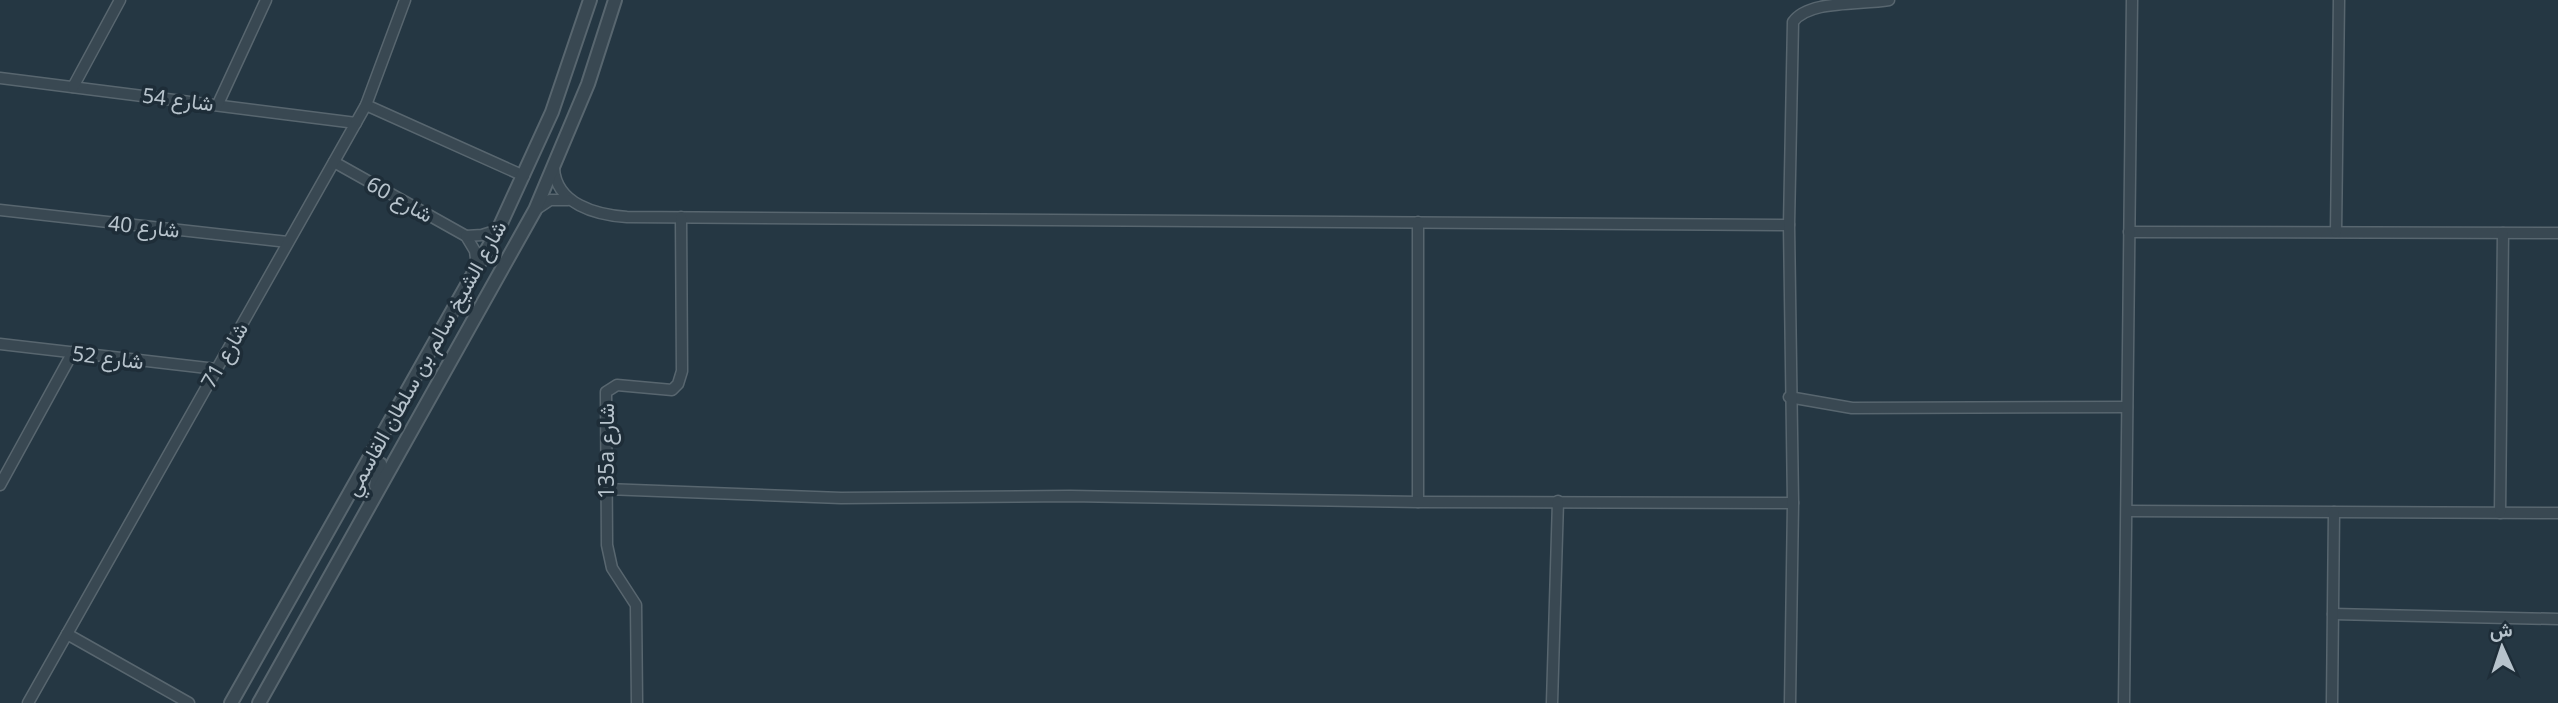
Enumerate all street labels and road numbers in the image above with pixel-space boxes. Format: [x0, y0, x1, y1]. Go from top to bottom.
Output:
street label: شارع 54 [141, 81, 215, 118]
street label: شارع 60 [361, 169, 438, 230]
street label: شارع 40 [107, 208, 181, 245]
street label: شارع الشيخ سالم بن سلطان القاسمي [337, 215, 516, 503]
street label: شارع 71 [194, 317, 255, 394]
street label: شارع 52 [71, 339, 145, 376]
street label: 135a شارع [592, 403, 621, 499]

